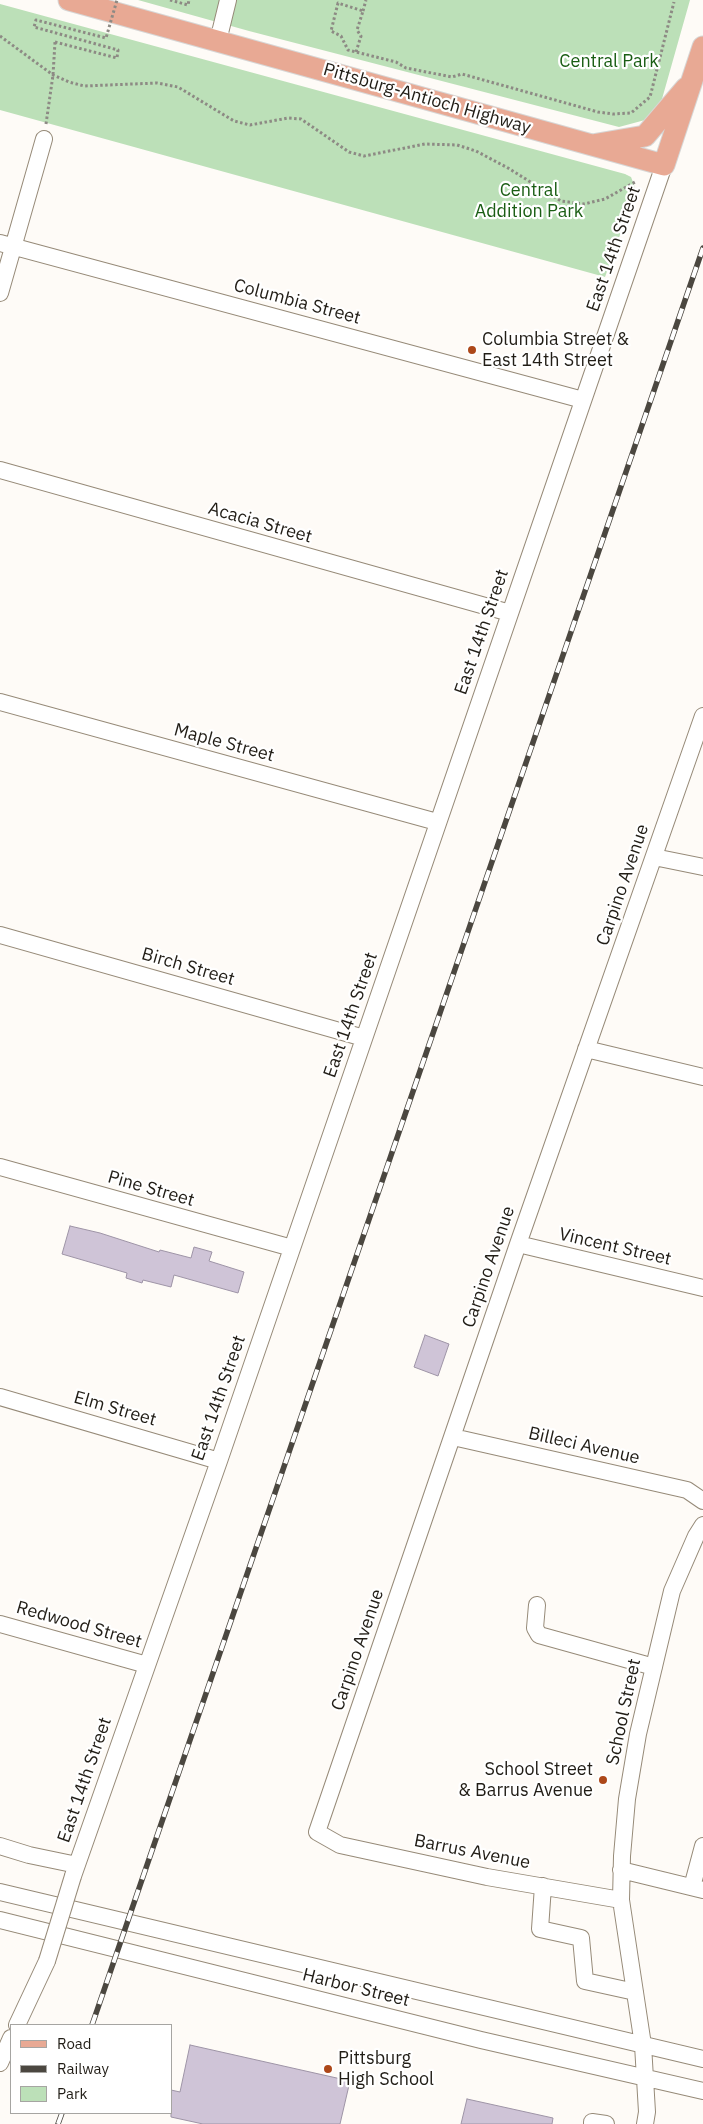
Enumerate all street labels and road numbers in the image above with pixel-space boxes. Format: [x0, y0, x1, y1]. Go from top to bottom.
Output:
street label: Pittsburg-Antioch Highway [321, 59, 533, 139]
street label: East 14th Street [582, 184, 646, 314]
street label: Columbia Street [231, 275, 363, 329]
street label: Acacia Street [206, 498, 314, 548]
street label: East 14th Street [450, 567, 514, 697]
street label: Maple Street [171, 719, 277, 767]
street label: Carpino Avenue [592, 821, 654, 949]
street label: Birch Street [139, 943, 237, 991]
street label: East 14th Street [319, 950, 383, 1080]
street label: Pine Street [105, 1166, 197, 1212]
street label: Carpino Avenue [458, 1203, 520, 1331]
street label: Vincent Street [557, 1224, 673, 1270]
street label: East 14th Street [187, 1333, 251, 1463]
street label: Elm Street [71, 1387, 159, 1431]
street label: Billeci Avenue [526, 1423, 642, 1469]
street label: Carpino Avenue [327, 1586, 389, 1714]
street label: Redwood Street [14, 1597, 144, 1653]
street label: School Street [602, 1657, 646, 1767]
street label: East 14th Street [53, 1715, 117, 1845]
street label: Barrus Avenue [412, 1830, 532, 1874]
street label: Harbor Street [300, 1964, 412, 2012]

